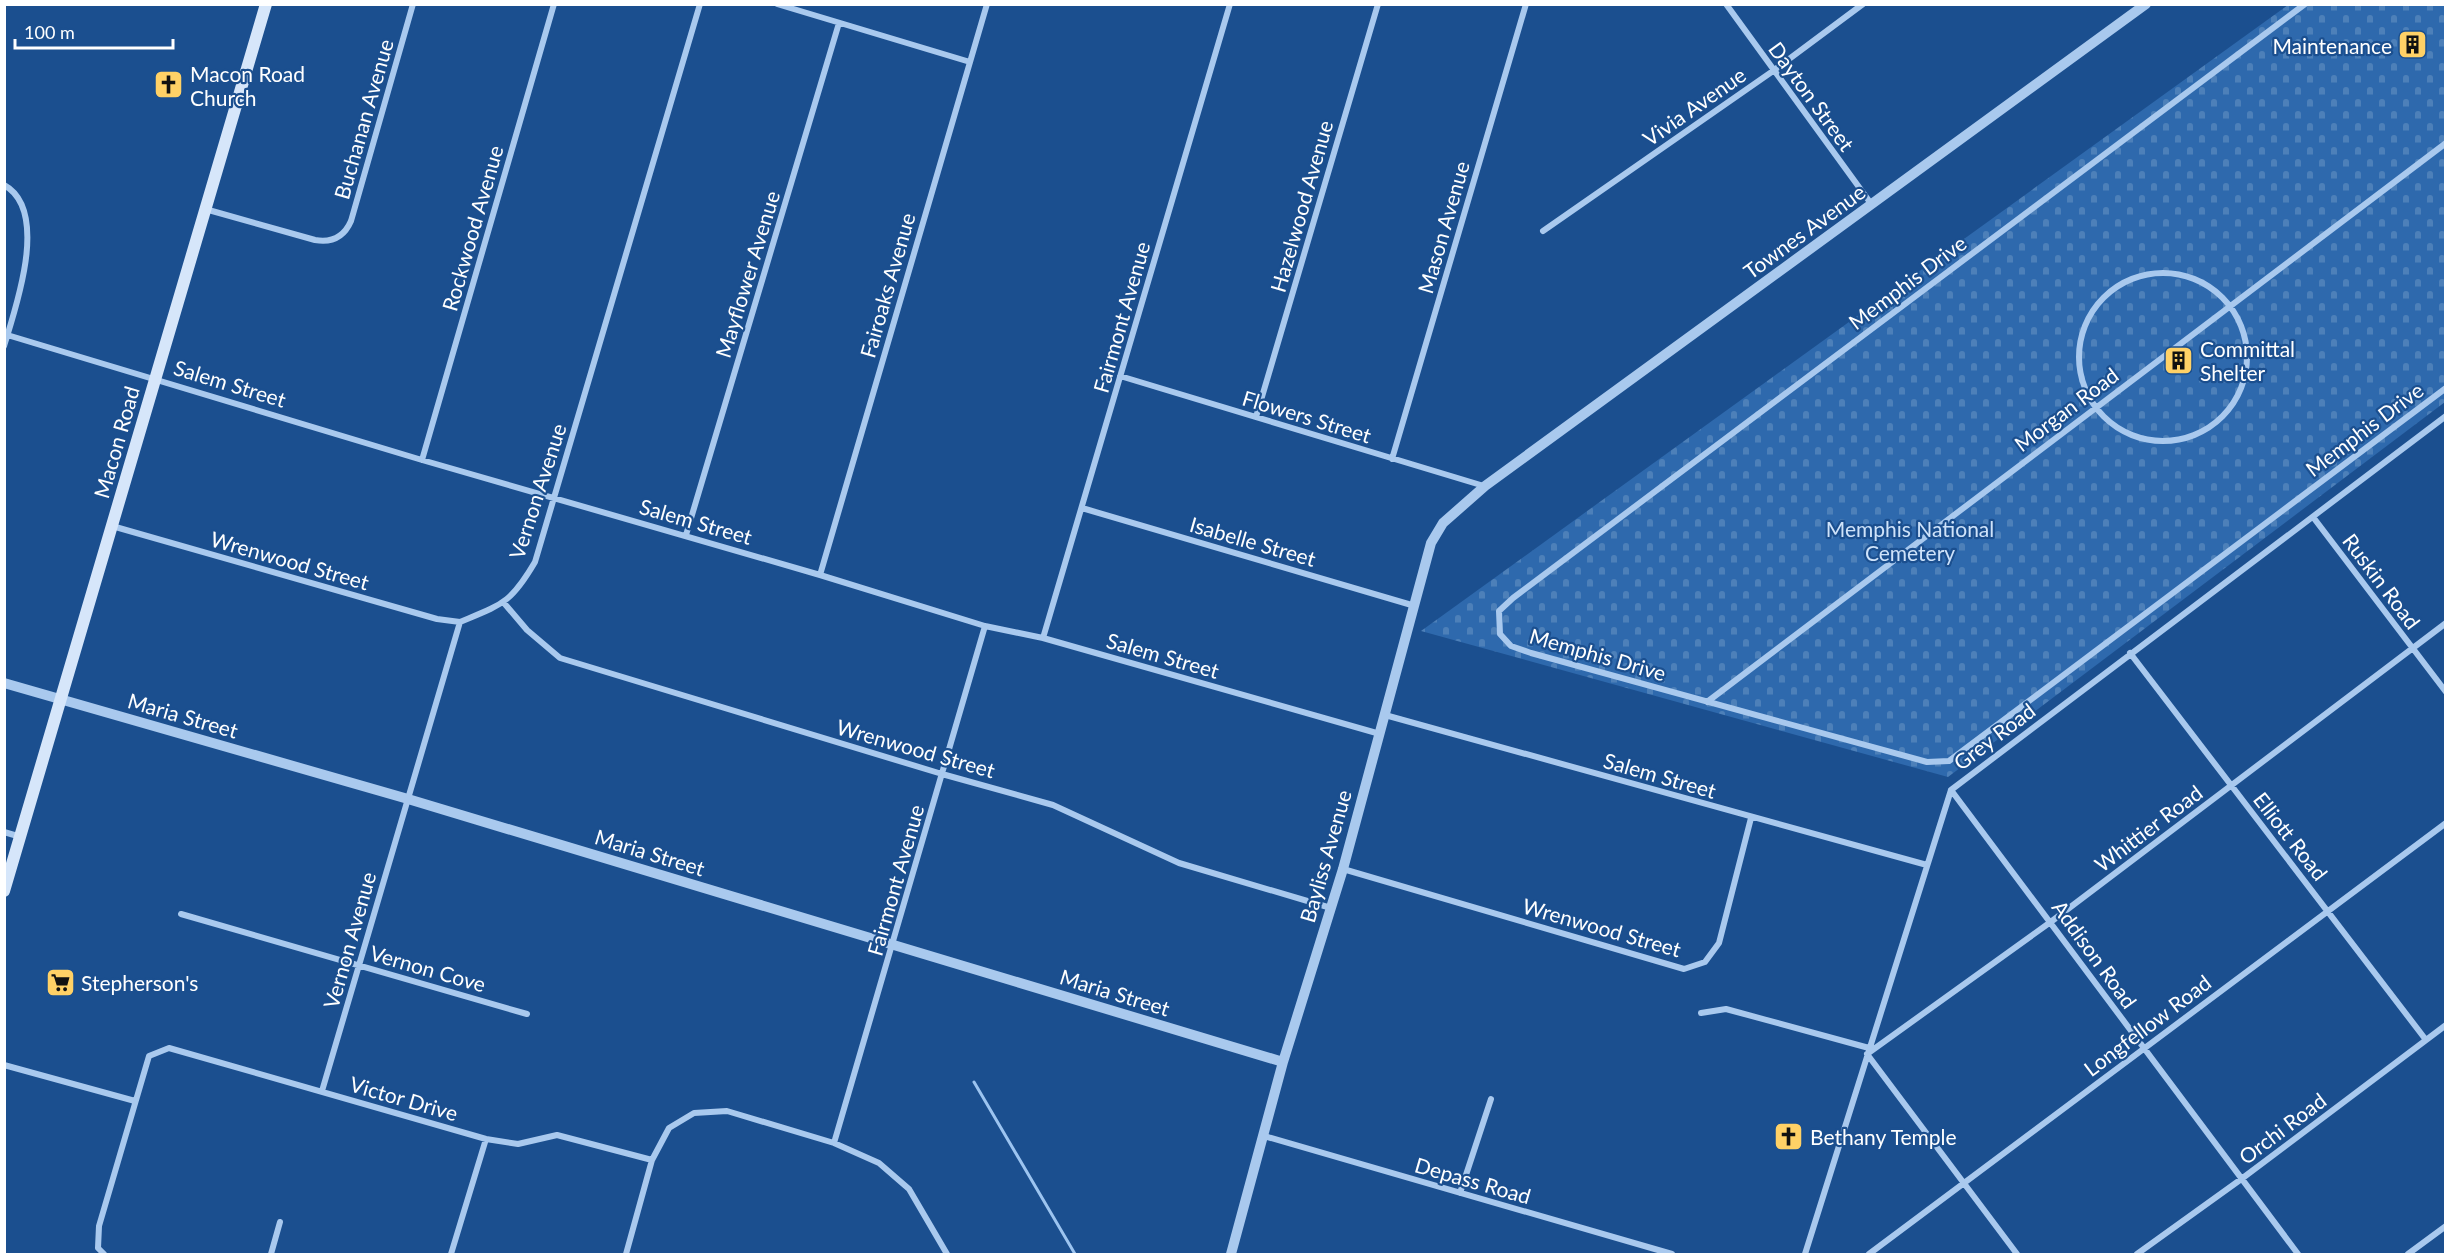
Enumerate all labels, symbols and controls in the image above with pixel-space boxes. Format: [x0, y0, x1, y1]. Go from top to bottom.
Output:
scale bar [15, 12, 172, 50]
text: 100 m [24, 21, 75, 43]
building icon: Maintenance [2397, 29, 2429, 61]
place label: Maintenance [2272, 33, 2392, 58]
street label: Buchanan Avenue [328, 36, 398, 202]
street label: Dayton Street [1764, 37, 1860, 156]
place label: Macon Road Church [190, 61, 305, 110]
street label: Vivia Avenue [1638, 61, 1750, 151]
church icon: Macon Road Church [153, 69, 185, 101]
street label: Hazelwood Avenue [1265, 117, 1337, 295]
street label: Rockwood Avenue [436, 142, 508, 314]
street label: Mason Avenue [1412, 158, 1474, 296]
street label: Townes Avenue [1738, 179, 1870, 283]
street label: Mayflower Avenue [710, 188, 784, 360]
street label: Fairoaks Avenue [854, 210, 920, 360]
street label: Memphis Drive [1843, 230, 1971, 334]
street label: Fairmont Avenue [1087, 239, 1155, 395]
place label: Committal Shelter [2200, 336, 2295, 385]
building icon: Committal Shelter [2163, 344, 2195, 376]
street label: Salem Street [171, 354, 289, 412]
street label: Morgan Road [2009, 362, 2123, 456]
street label: Memphis Drive [2300, 377, 2428, 481]
street label: Macon Road [88, 383, 144, 501]
street label: Flowers Street [1240, 385, 1375, 448]
street label: Vernon Avenue [503, 420, 571, 562]
street label: Salem Street [637, 493, 755, 549]
street label: Isabelle Street [1187, 511, 1319, 571]
park label: Memphis National Cemetery [1826, 516, 1994, 565]
street label: Wrenwood Street [208, 525, 372, 595]
street label: Ruskin Road [2338, 528, 2426, 634]
street label: Memphis Drive [1527, 623, 1669, 685]
street label: Salem Street [1104, 627, 1222, 683]
street label: Maria Street [125, 687, 241, 743]
street label: Grey Road [1948, 697, 2040, 775]
street label: Wrenwood Street [834, 713, 998, 783]
street label: Salem Street [1601, 747, 1719, 803]
street label: Whittier Road [2089, 779, 2207, 877]
street label: Bayliss Avenue [1294, 787, 1356, 925]
street label: Elliott Road [2249, 787, 2333, 885]
street label: Fairmont Avenue [861, 802, 929, 958]
street label: Maria Street [592, 823, 708, 881]
street label: Vernon Avenue [318, 869, 380, 1011]
street label: Wrenwood Street [1520, 892, 1684, 962]
street label: Addison Road [2047, 895, 2143, 1013]
street label: Vernon Cove [367, 940, 489, 996]
street label: Maria Street [1057, 963, 1173, 1021]
supermarket icon: Stepherson's [44, 966, 76, 998]
street label: Longfellow Road [2079, 969, 2215, 1081]
place label: Stepherson's [81, 970, 198, 995]
street label: Victor Drive [347, 1071, 461, 1125]
street label: Orchi Road [2234, 1087, 2330, 1169]
church icon: Bethany Temple [1773, 1120, 1805, 1152]
place label: Bethany Temple [1810, 1124, 1957, 1149]
street label: Depass Road [1412, 1152, 1534, 1208]

